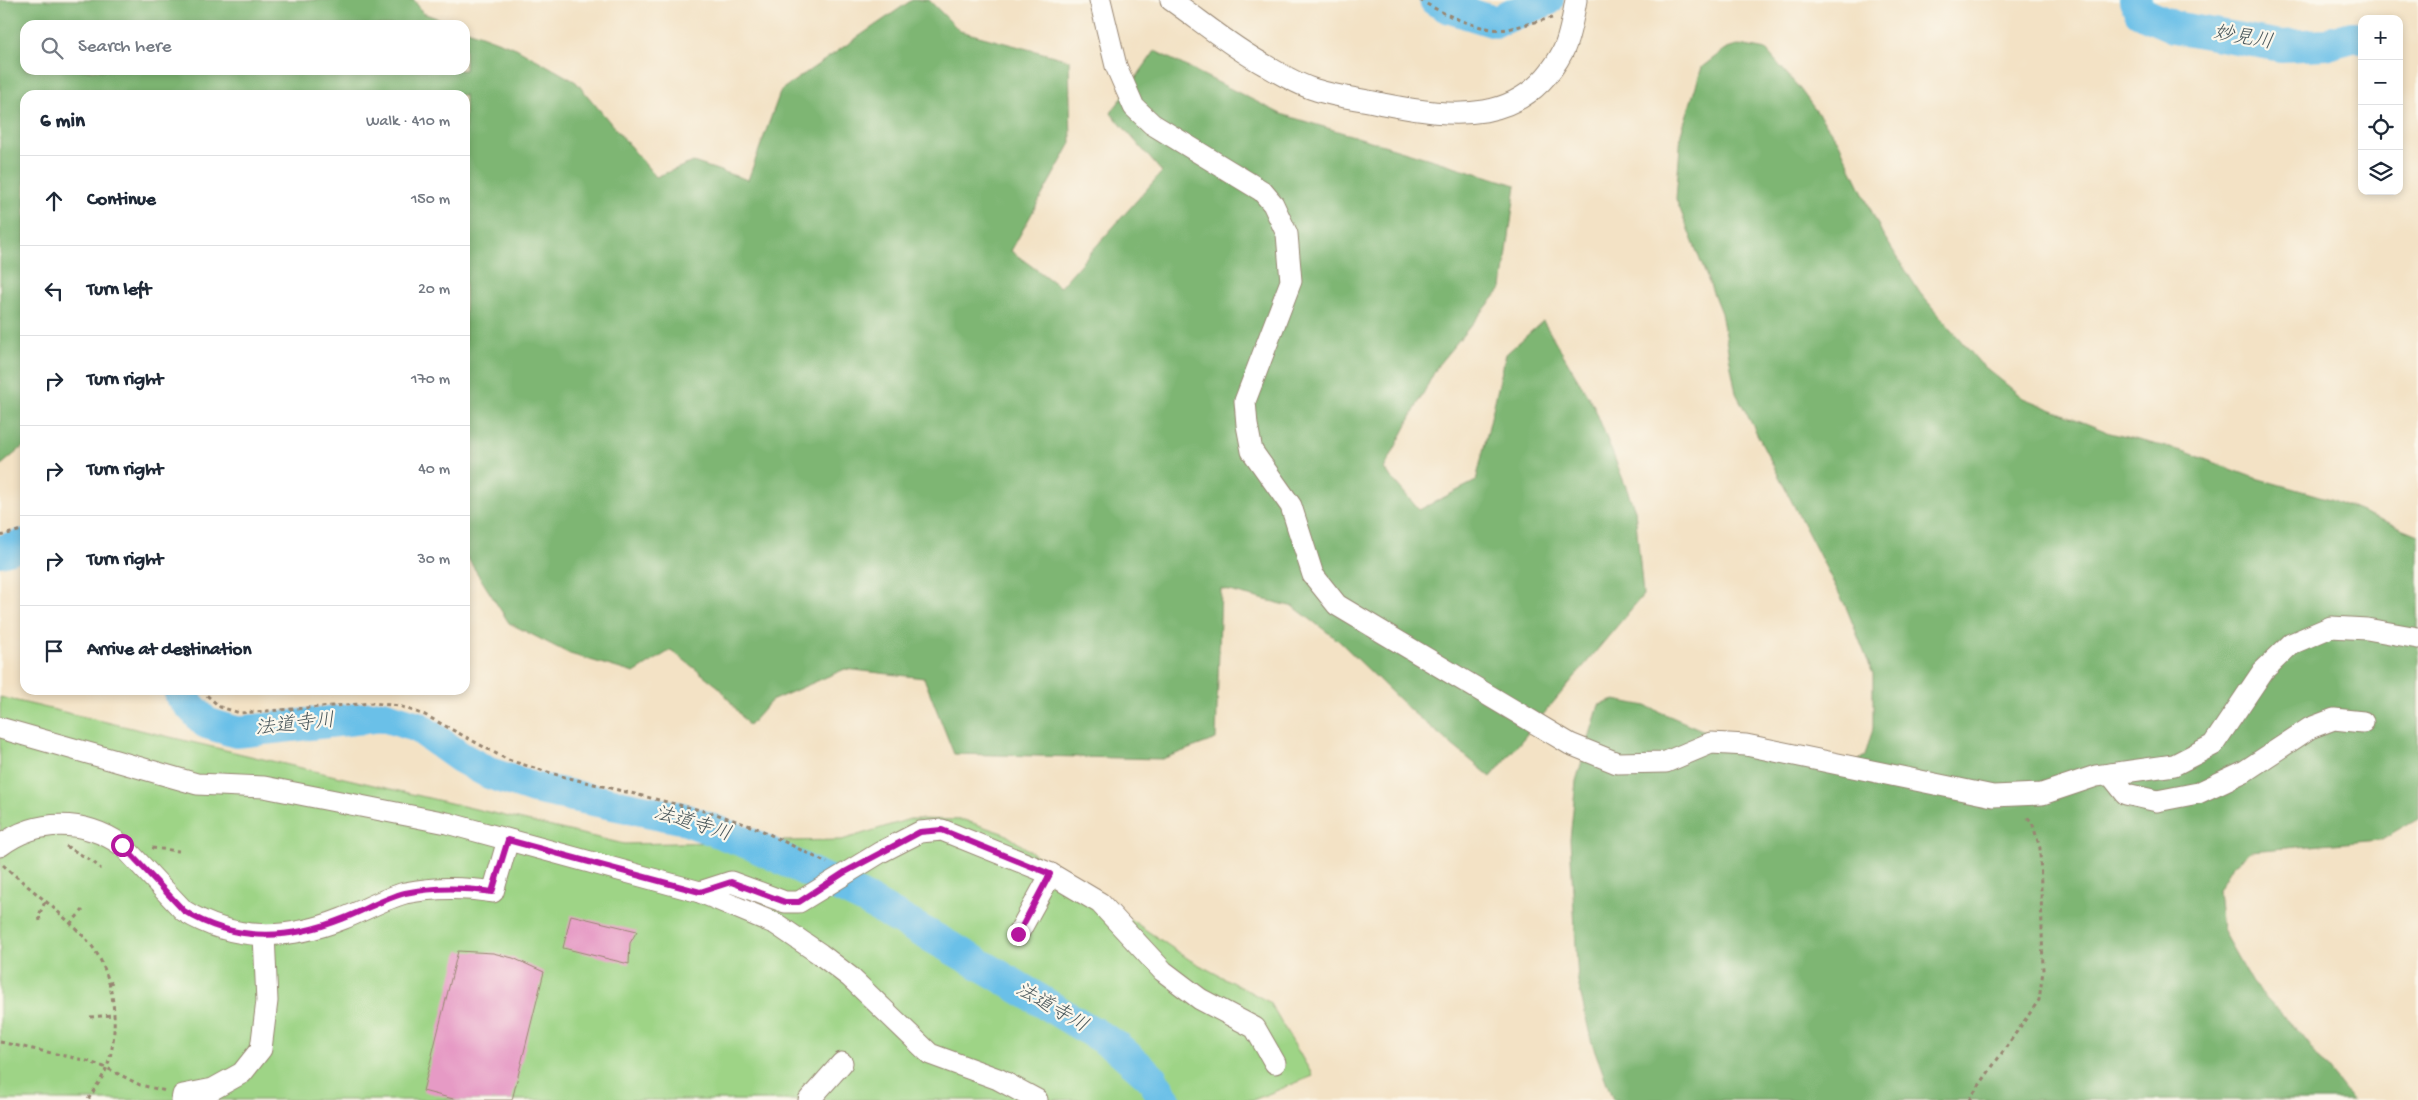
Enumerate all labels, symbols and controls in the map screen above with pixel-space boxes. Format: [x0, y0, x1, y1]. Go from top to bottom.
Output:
map controls [2358, 15, 2403, 195]
button: + [2358, 15, 2403, 60]
search box [20, 20, 470, 75]
water label: 妙見川 [2211, 20, 2275, 56]
icon: search [38, 34, 66, 62]
text: Search here [78, 36, 172, 59]
button: − [2358, 60, 2403, 105]
button: locate [2358, 105, 2403, 150]
text: 6 min [40, 110, 85, 135]
text: Walk · 410 m [366, 113, 450, 132]
button: layers [2358, 150, 2403, 195]
icon: ahead [40, 187, 68, 215]
text: Continue [87, 189, 156, 212]
text: 150 m [411, 191, 450, 210]
icon: left [40, 277, 68, 305]
text: Turn left [87, 279, 151, 302]
text: 20 m [418, 281, 450, 300]
icon: right [40, 367, 68, 395]
text: Turn right [87, 369, 163, 392]
text: 170 m [411, 371, 450, 390]
icon: right [40, 457, 68, 485]
text: Turn right [87, 459, 163, 482]
text: 40 m [418, 461, 450, 480]
icon: right [40, 547, 68, 575]
text: Turn right [87, 549, 163, 572]
text: 30 m [417, 551, 450, 570]
icon: arrive [40, 637, 68, 665]
text: Arrive at destination [87, 639, 251, 662]
water label: 法道寺川 [254, 708, 336, 742]
water label: 法道寺川 [650, 800, 734, 848]
route start [111, 834, 134, 857]
route end [1007, 923, 1030, 946]
water label: 法道寺川 [1011, 977, 1092, 1039]

